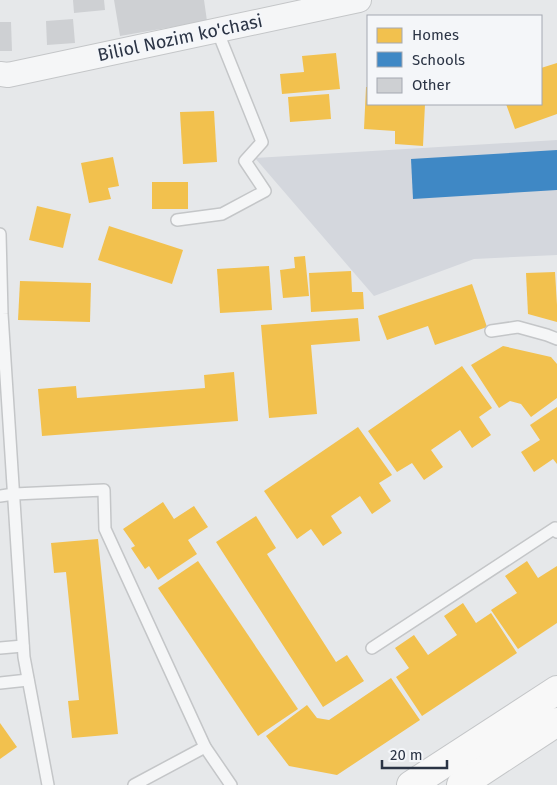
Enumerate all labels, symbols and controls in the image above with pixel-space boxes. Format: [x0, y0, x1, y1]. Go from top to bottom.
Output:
street label: Biliol Nozim ko'chasi [95, 10, 265, 66]
legend [367, 15, 542, 105]
text: Homes [412, 26, 459, 44]
text: Schools [412, 51, 465, 69]
text: Other [412, 76, 451, 94]
scale bar [382, 738, 447, 770]
text: 20 m [390, 746, 423, 764]

